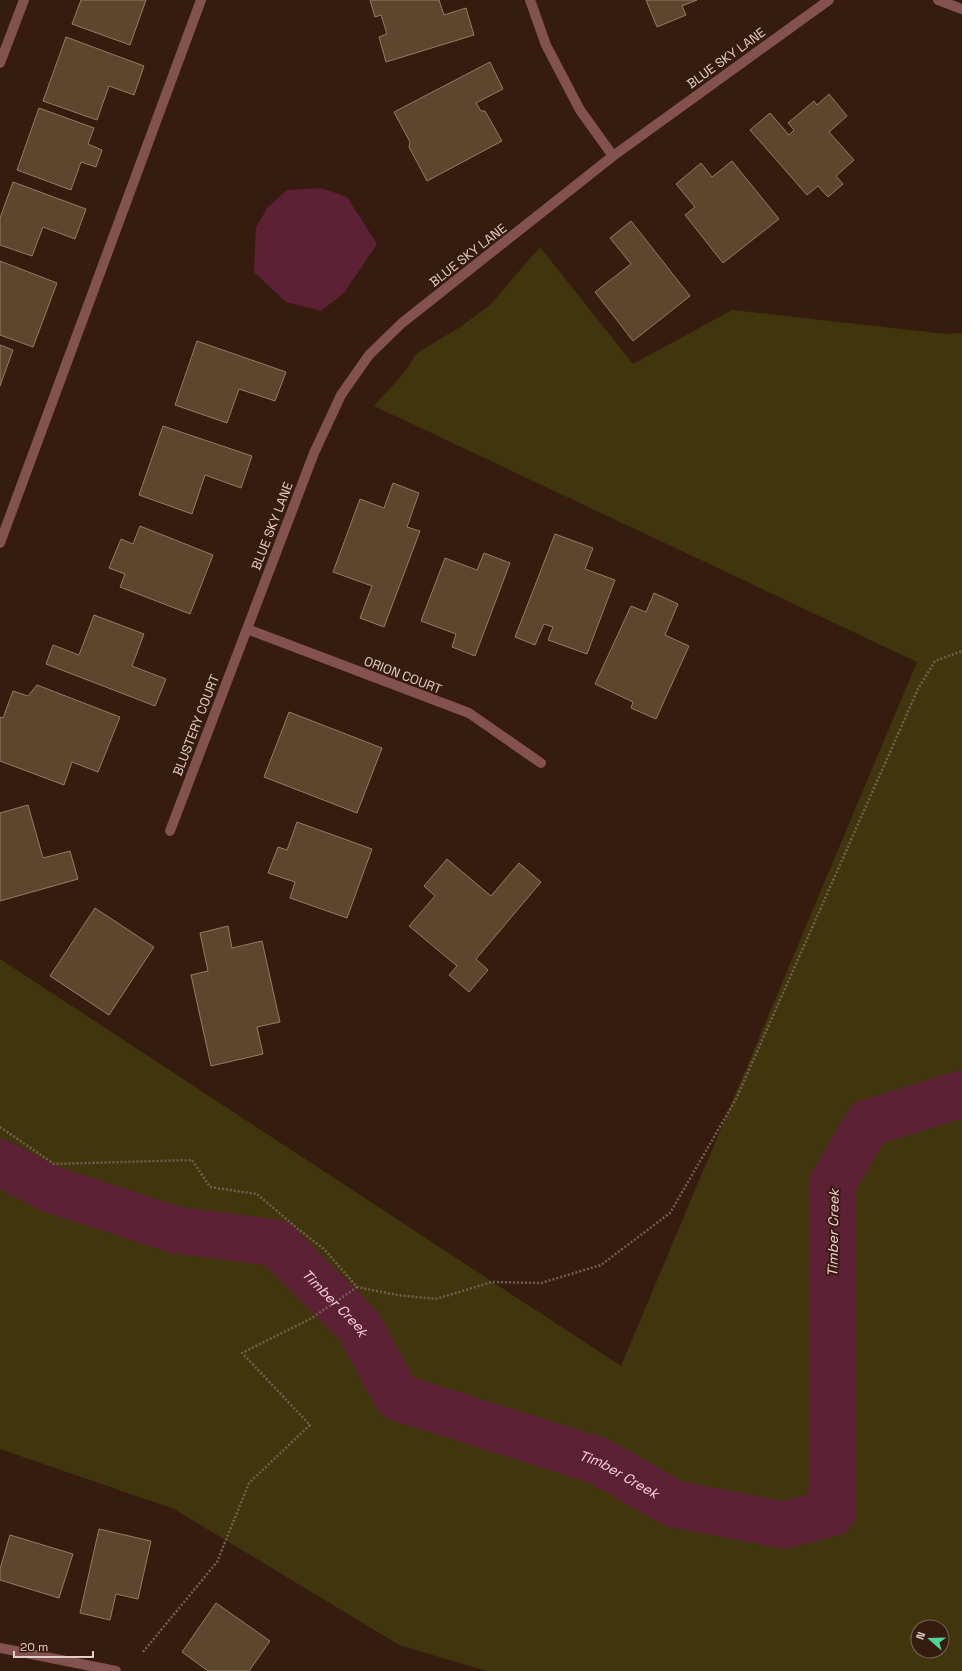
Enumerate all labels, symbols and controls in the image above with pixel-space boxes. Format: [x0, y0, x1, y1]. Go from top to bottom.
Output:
street label: BLUE SKY LANE [683, 24, 769, 92]
street label: BLUE SKY LANE [426, 220, 510, 290]
street label: BLUE SKY LANE [247, 480, 297, 572]
street label: ORION COURT [362, 652, 445, 698]
street label: BLUSTERY COURT [169, 672, 223, 778]
water label: Timber Creek [823, 1187, 843, 1277]
water label: Timber Creek [298, 1265, 373, 1341]
water label: Timber Creek [577, 1446, 663, 1503]
north arrow [910, 1619, 950, 1659]
text: N [913, 1630, 928, 1641]
scale bar [14, 1633, 93, 1659]
text: 20 m [20, 1639, 48, 1655]

